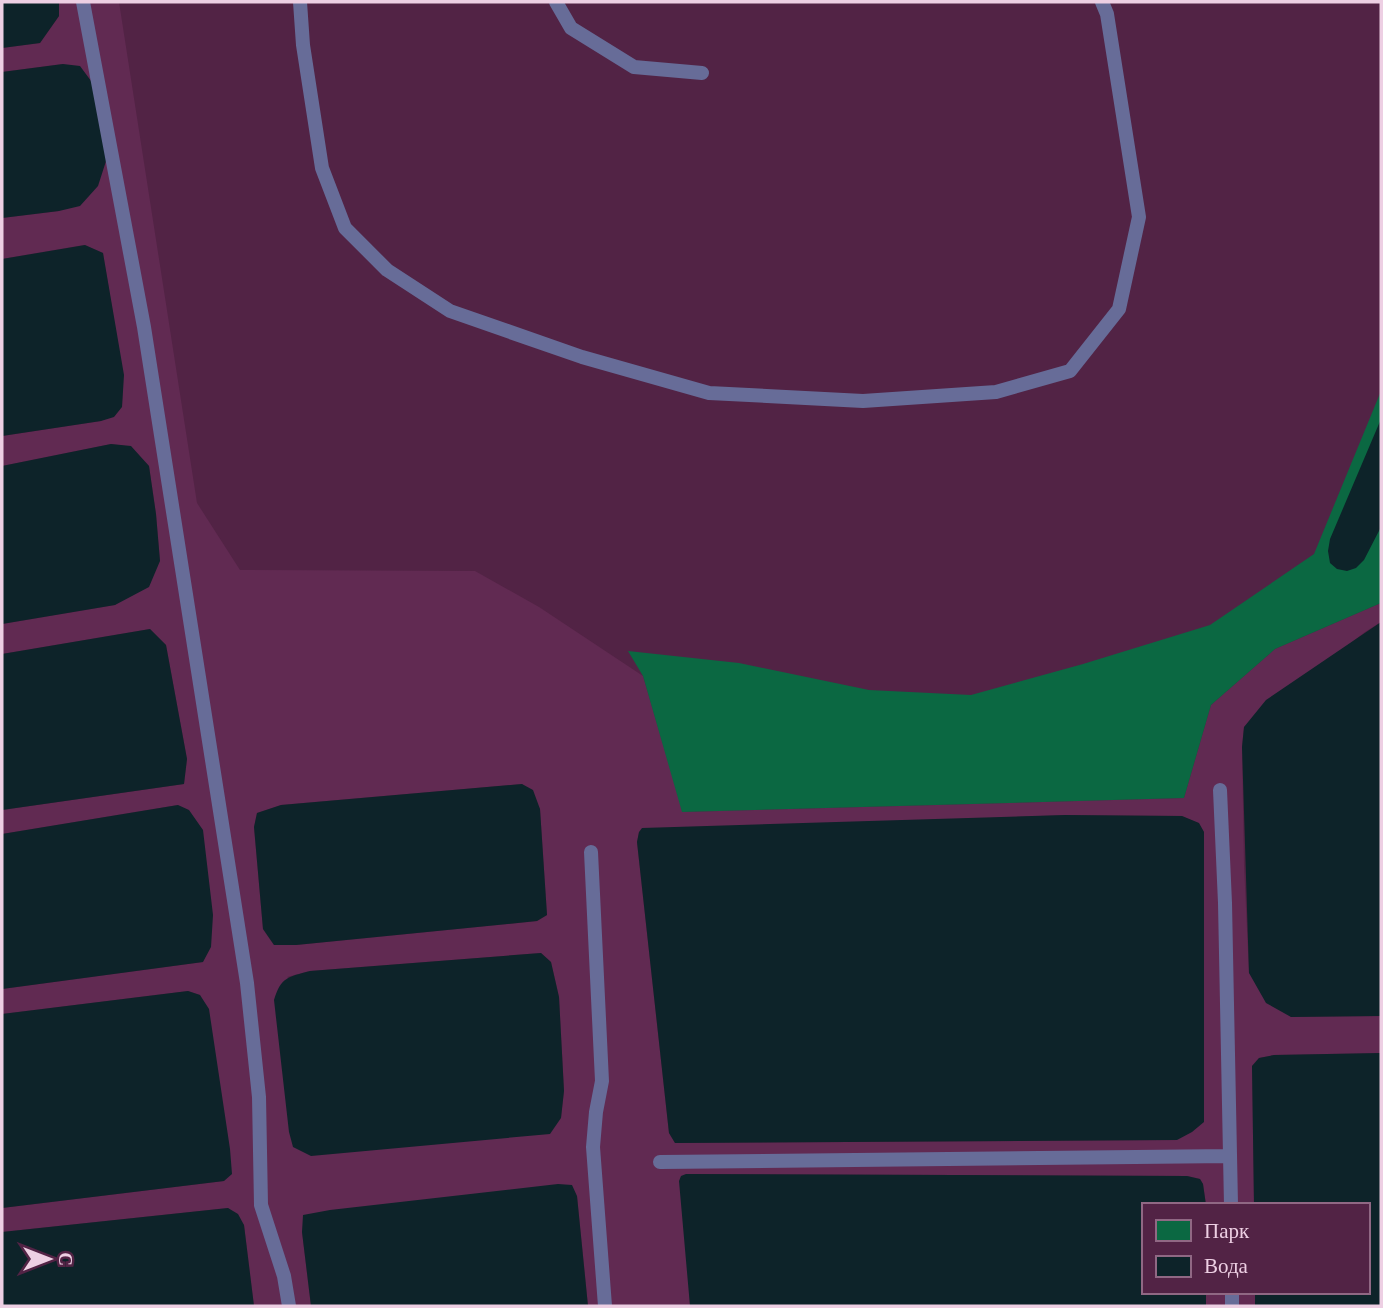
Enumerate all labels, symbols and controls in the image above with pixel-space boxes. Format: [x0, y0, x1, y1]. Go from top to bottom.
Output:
legend [1142, 1203, 1369, 1294]
text: Парк [1204, 1218, 1250, 1244]
north arrow [14, 1224, 84, 1294]
text: С [54, 1252, 77, 1266]
text: Вода [1204, 1253, 1249, 1279]

